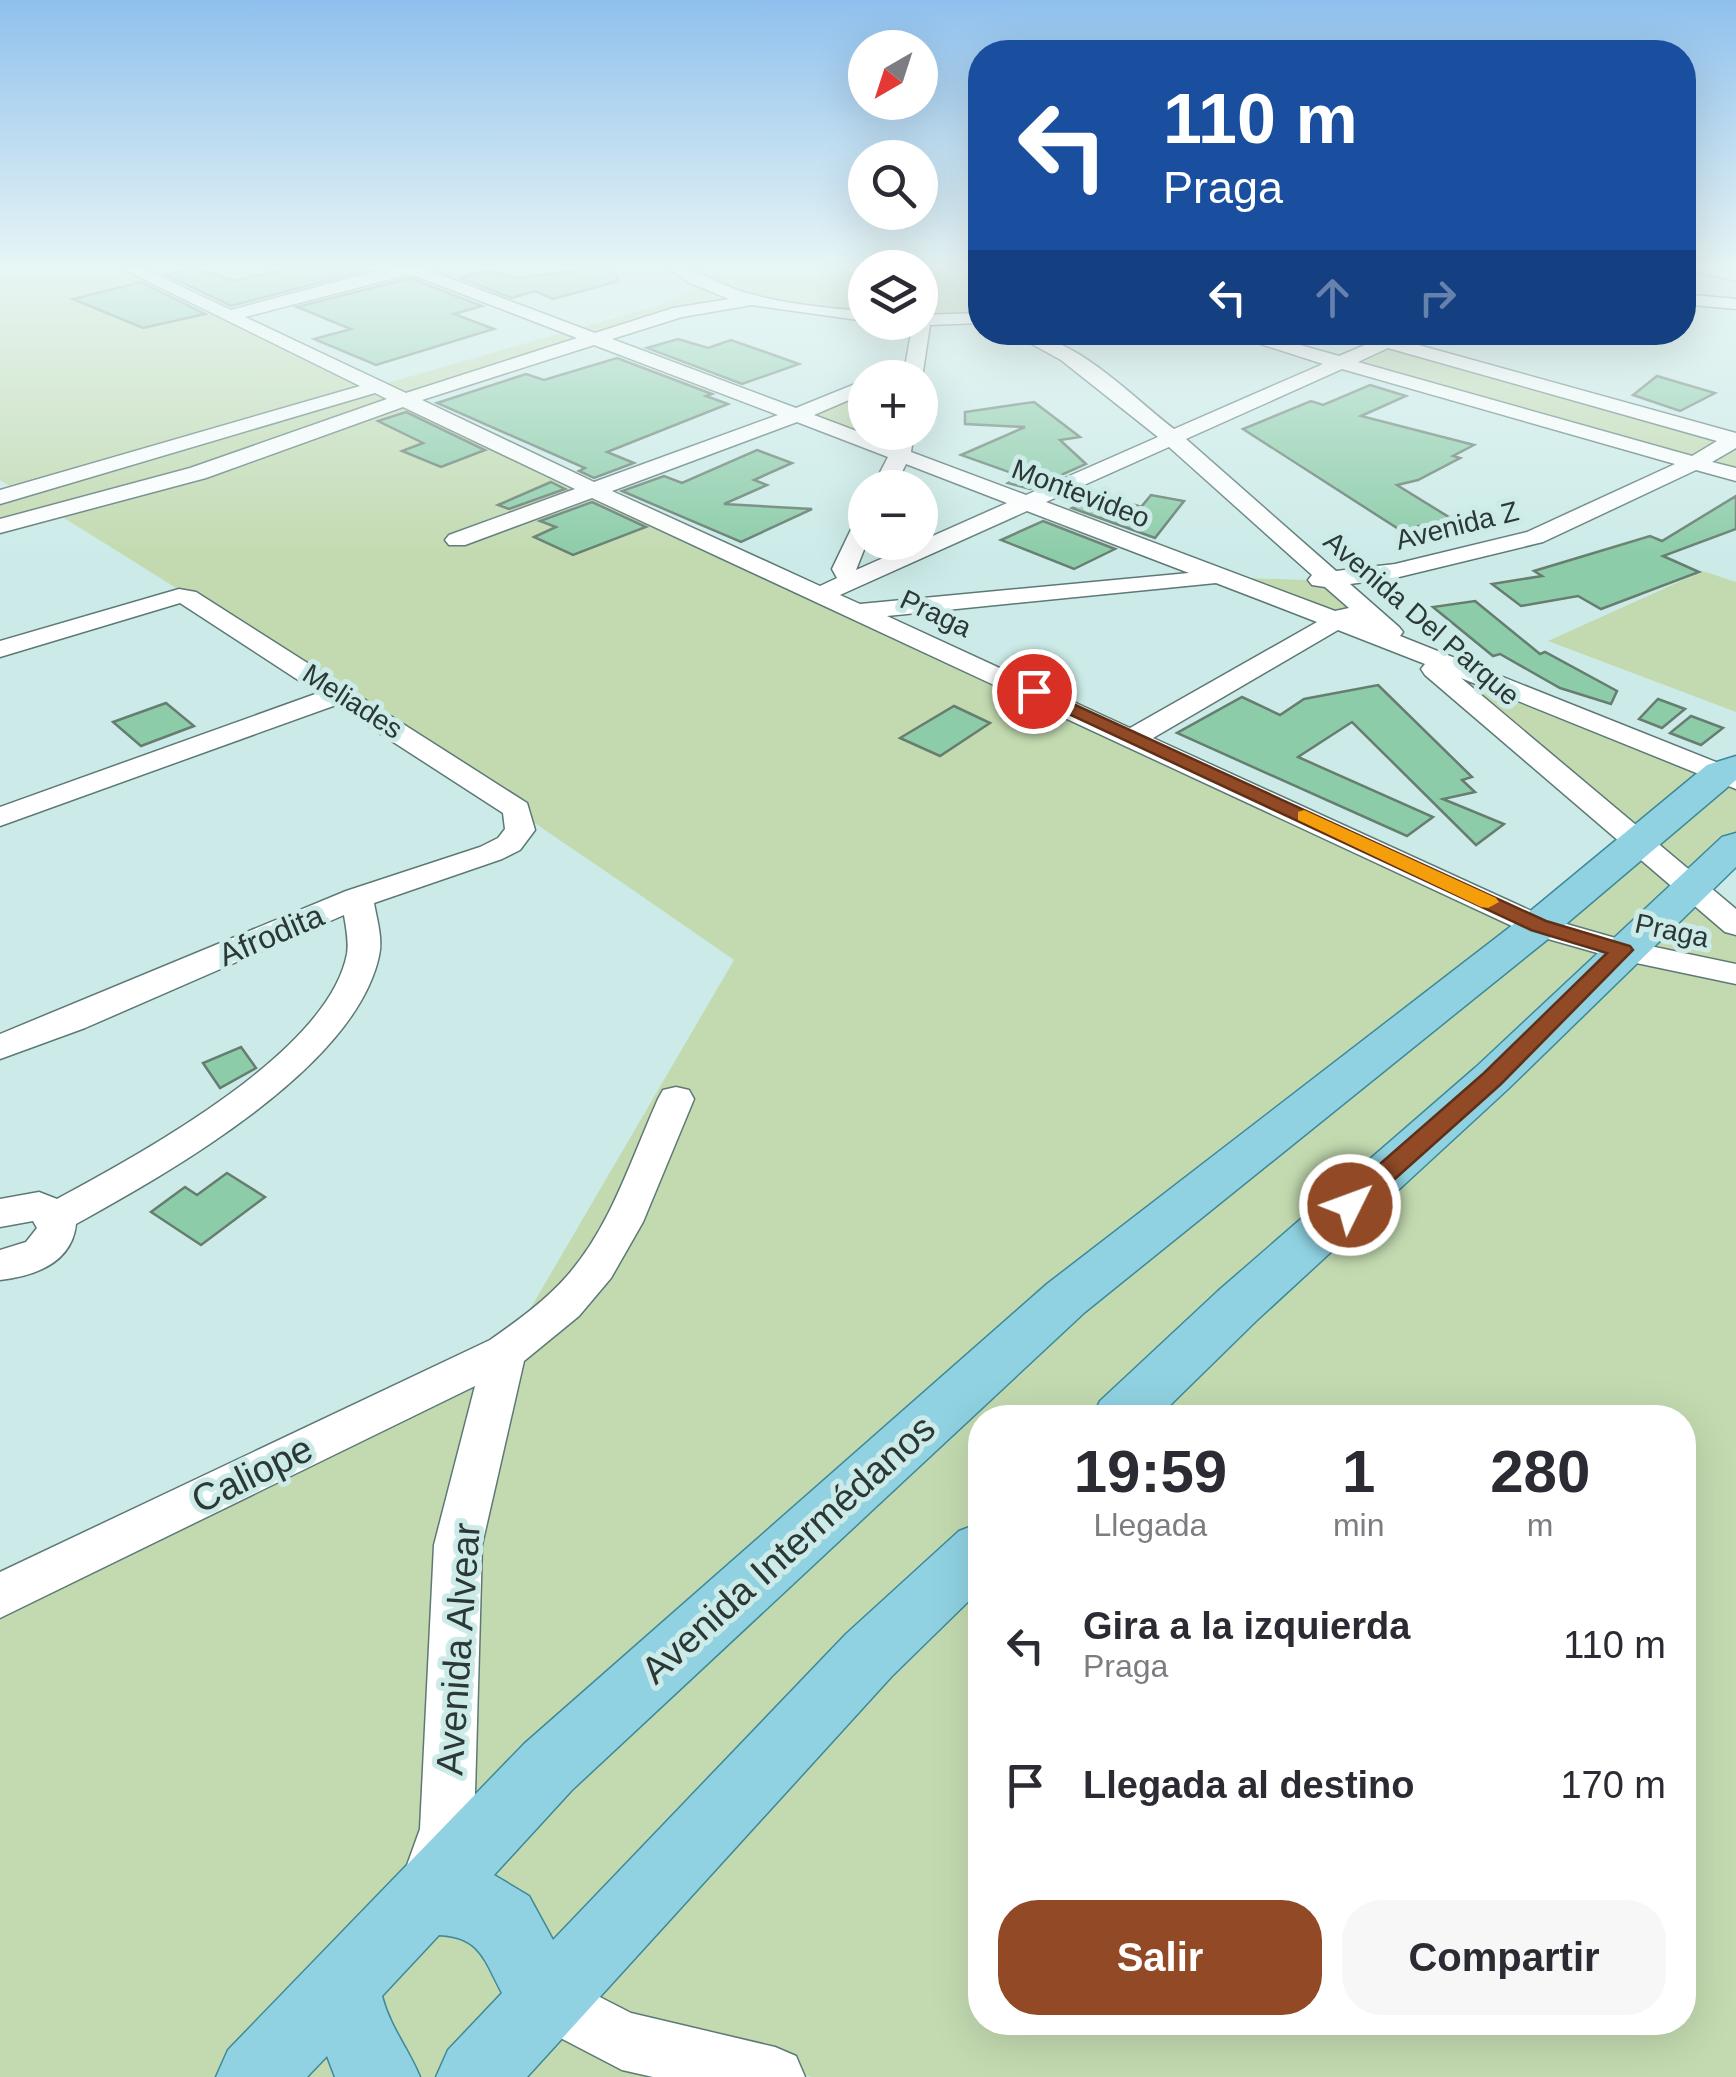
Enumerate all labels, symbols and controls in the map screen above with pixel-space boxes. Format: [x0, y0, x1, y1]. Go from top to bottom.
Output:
north arrow [848, 30, 938, 120]
map controls [848, 30, 938, 560]
icon: left [998, 80, 1128, 210]
text: 110 m [1163, 80, 1358, 158]
button: search [848, 140, 938, 230]
text: Praga [1163, 162, 1283, 213]
button: layers [848, 250, 938, 340]
icon: left [1200, 270, 1255, 325]
icon: ahead [1305, 270, 1360, 325]
icon: right [1410, 270, 1465, 325]
button: + [848, 360, 938, 450]
street label: Montevideo [1008, 453, 1154, 534]
button: − [848, 470, 938, 560]
street label: Avenida Z [1392, 495, 1522, 556]
street label: Avenida Del Parque [1318, 525, 1526, 712]
street label: Praga [895, 584, 977, 643]
pin [992, 649, 1077, 734]
street label: Meliades [297, 658, 408, 745]
icon: arrive [1007, 664, 1062, 719]
street label: Afrodita [213, 897, 329, 973]
street label: Praga [1632, 908, 1712, 954]
position arrow [1298, 1153, 1402, 1257]
street label: Avenida Intermédanos [633, 1406, 943, 1692]
street label: Caliope [185, 1427, 319, 1521]
text: 19:59 [1074, 1438, 1227, 1505]
text: 1 [1342, 1438, 1375, 1505]
text: 280 [1490, 1438, 1590, 1505]
text: Llegada [1093, 1507, 1207, 1543]
text: min [1333, 1507, 1384, 1543]
text: m [1527, 1507, 1554, 1543]
street label: Avenida Alvear [428, 1521, 488, 1777]
text: Gira a la izquierda [1083, 1605, 1410, 1647]
icon: left [998, 1618, 1053, 1673]
text: 110 m [1563, 1624, 1666, 1666]
text: Praga [1083, 1648, 1168, 1684]
icon: arrive [998, 1758, 1053, 1813]
text: Llegada al destino [1083, 1764, 1415, 1806]
text: 170 m [1560, 1764, 1666, 1806]
button: Salir [998, 1900, 1322, 2015]
button: Compartir [1342, 1900, 1666, 2015]

